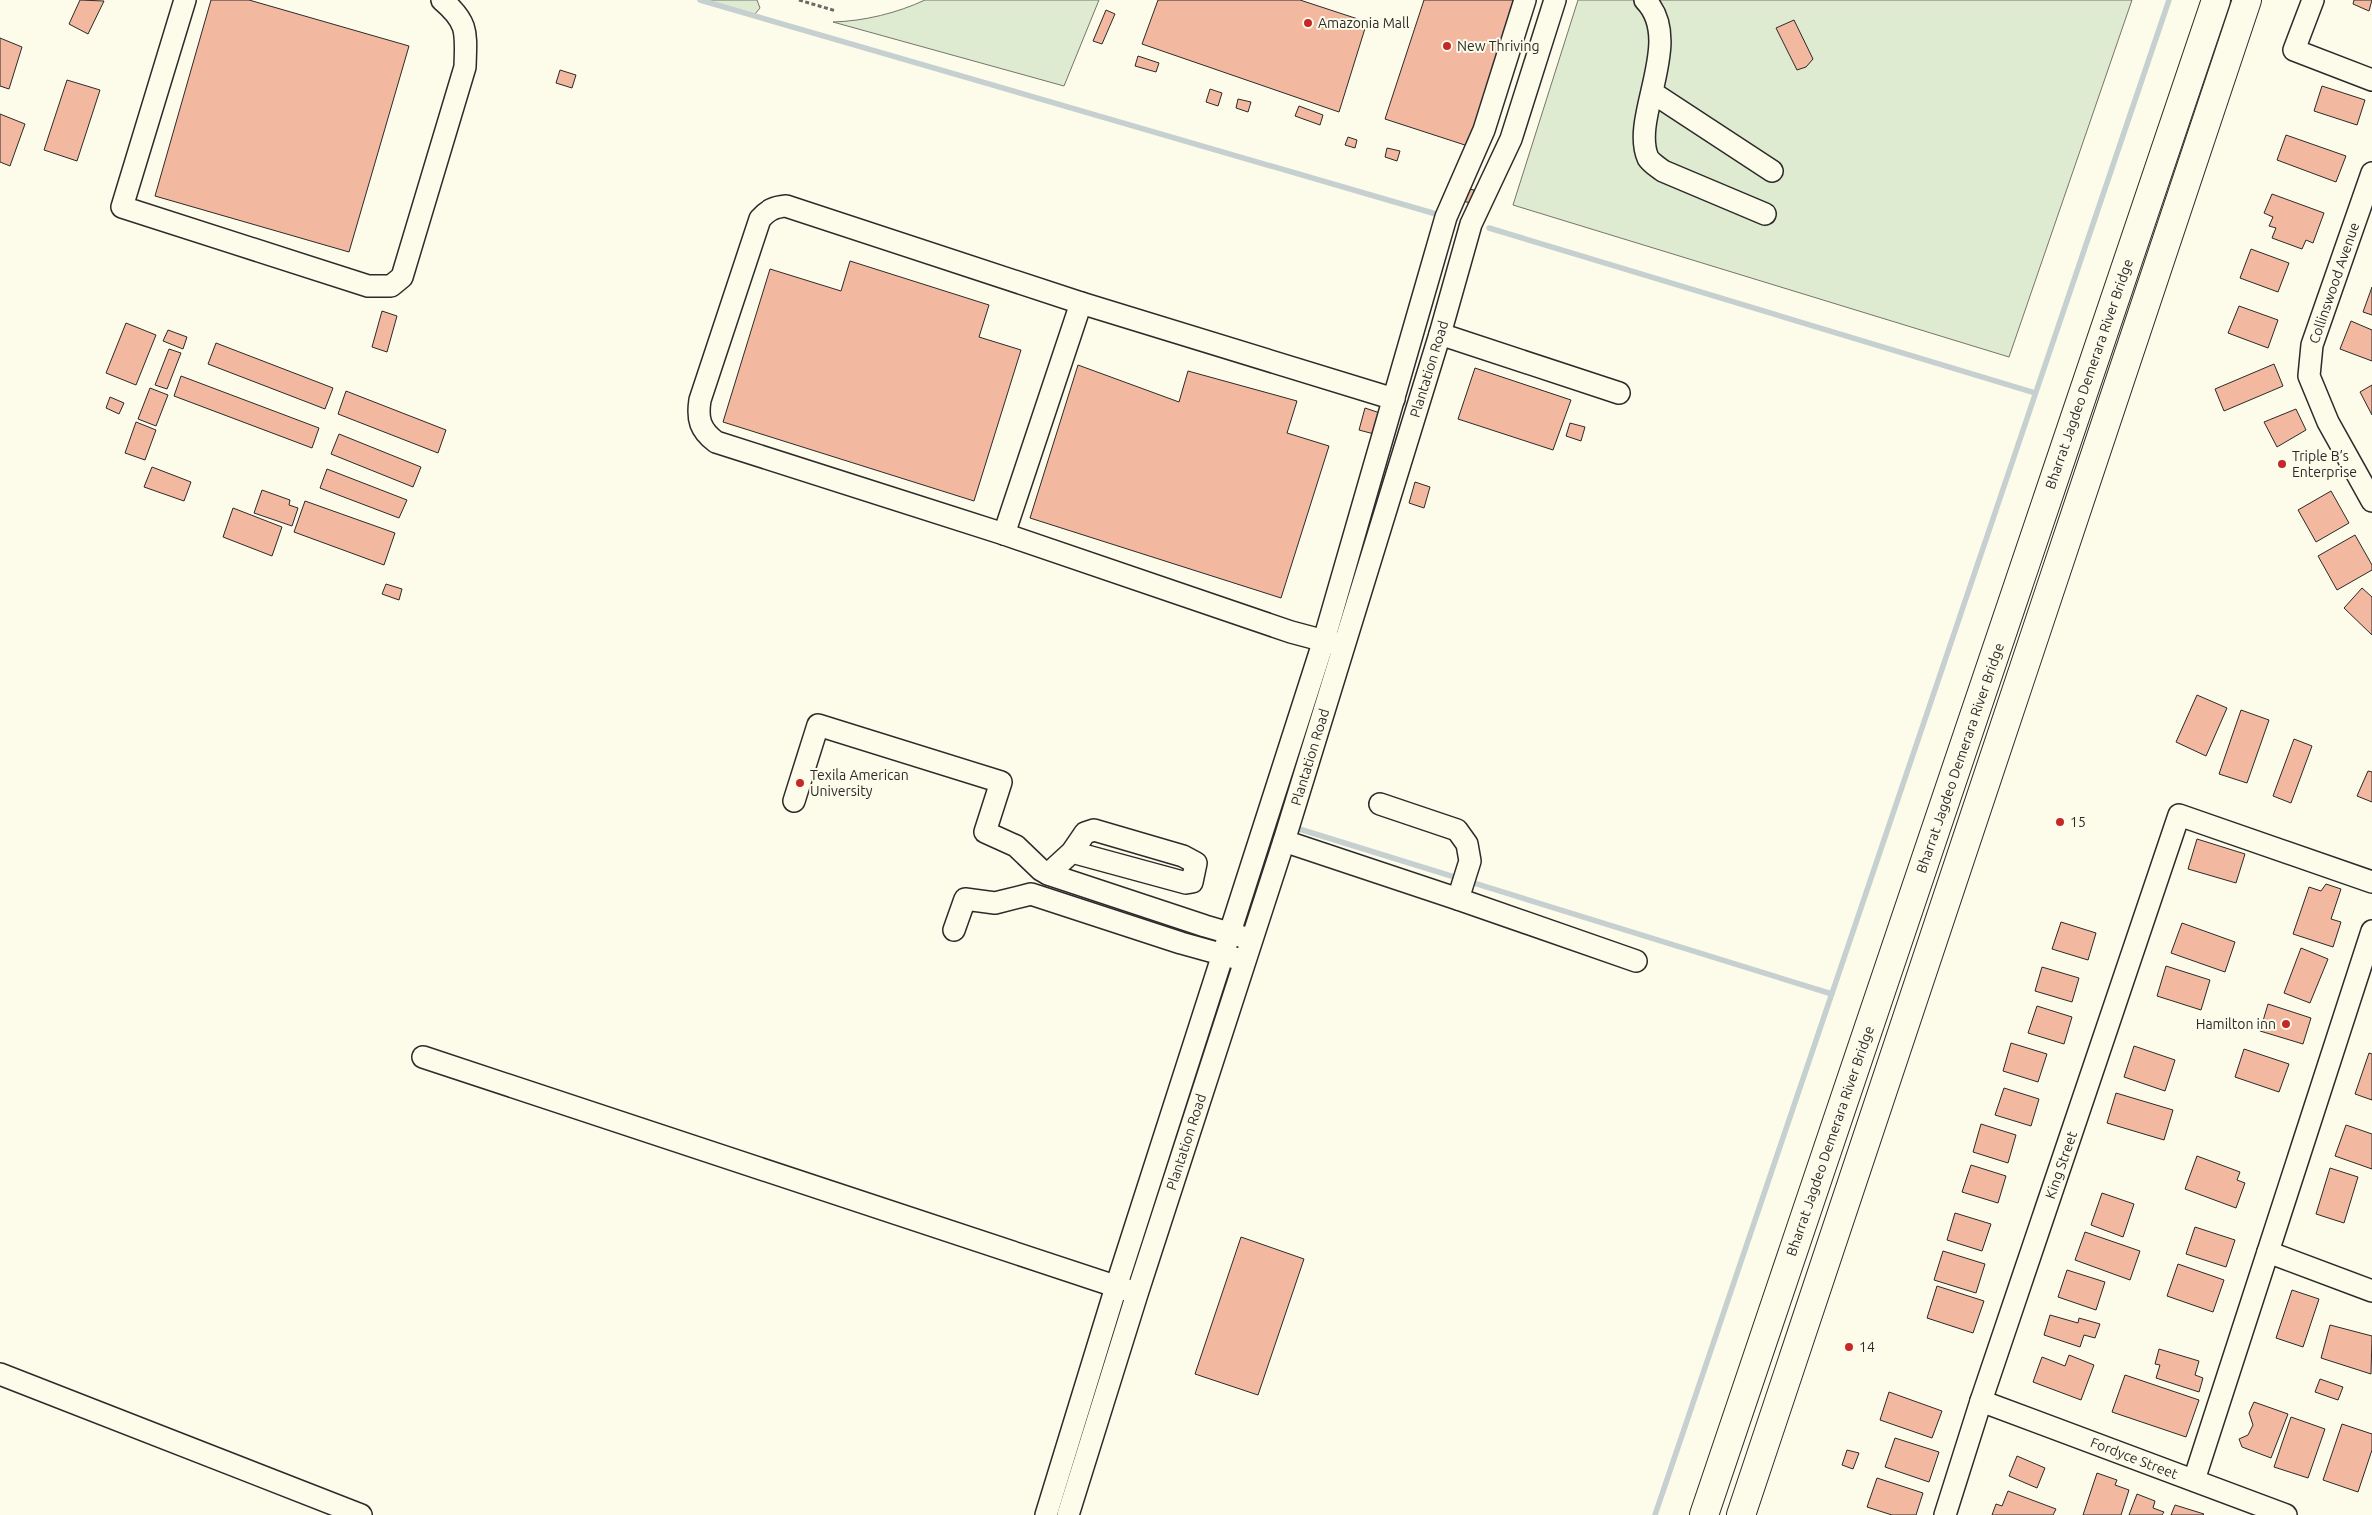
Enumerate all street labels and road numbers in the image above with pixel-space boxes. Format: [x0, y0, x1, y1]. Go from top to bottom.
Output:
street label: Collinswood Avenue [2306, 220, 2362, 346]
street label: Bharrat Jagdeo Demerara River Bridge [2042, 257, 2136, 491]
street label: Plantation Road [1407, 319, 1451, 419]
street label: Bharrat Jagdeo Demerara River Bridge [1913, 641, 2007, 875]
street label: Plantation Road [1288, 707, 1332, 807]
street label: Bharrat Jagdeo Demerara River Bridge [1783, 1024, 1877, 1258]
street label: Plantation Road [1163, 1092, 1209, 1192]
street label: King Street [2042, 1129, 2080, 1201]
street label: Fordyce Street [2088, 1434, 2180, 1482]

